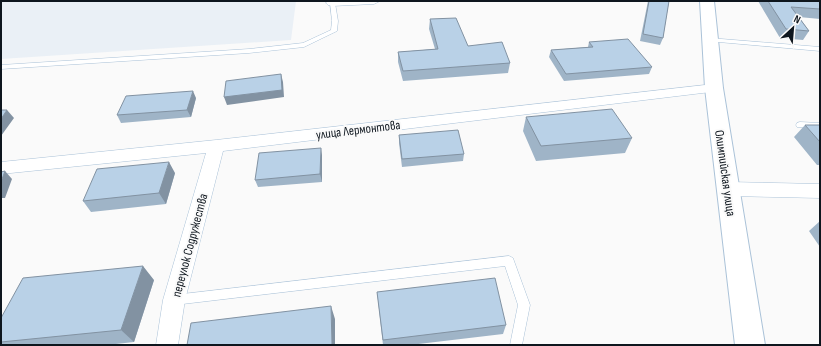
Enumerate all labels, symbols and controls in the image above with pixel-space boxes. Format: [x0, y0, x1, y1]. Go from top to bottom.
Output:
north arrow [773, 8, 813, 48]
text: N [792, 12, 803, 27]
street label: улица Лермонтова [315, 117, 401, 143]
street label: Олимпийская улица [711, 129, 739, 217]
street label: переулок Содружества [168, 192, 211, 299]

